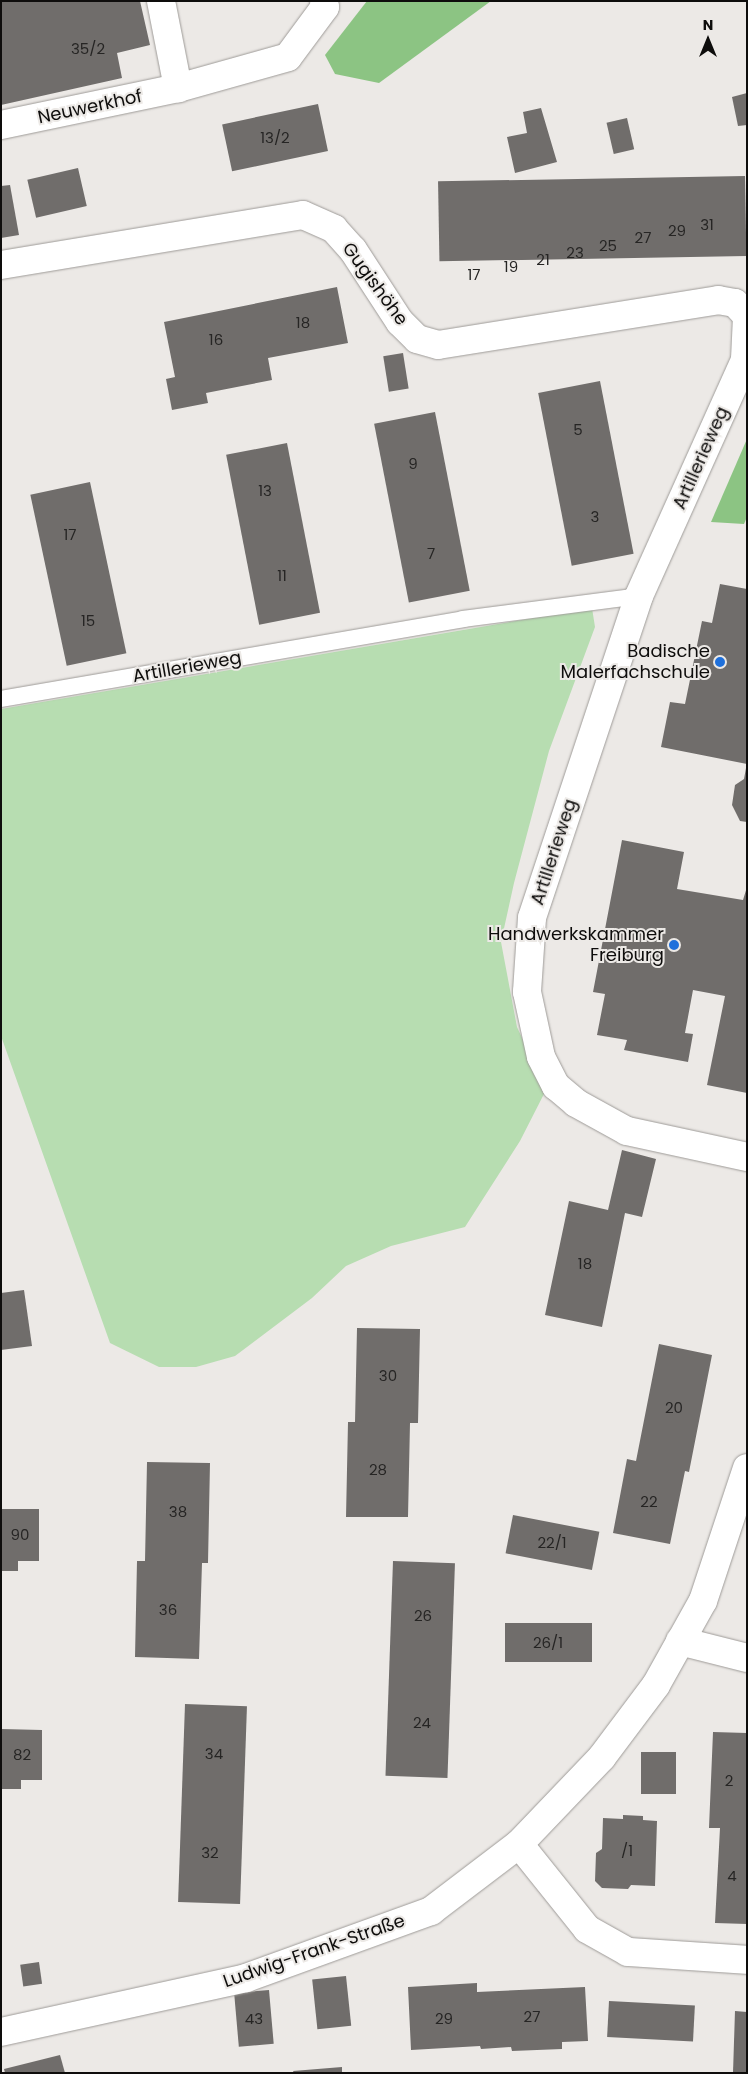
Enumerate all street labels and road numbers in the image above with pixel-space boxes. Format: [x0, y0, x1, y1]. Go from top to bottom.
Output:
street label: Neuwerkhof [36, 85, 144, 129]
street label: Gugishöhe [338, 238, 412, 330]
street label: Artillerieweg [669, 403, 733, 513]
street label: Artillerieweg [131, 647, 243, 687]
street label: Artillerieweg [527, 796, 581, 908]
street label: Ludwig-Frank-Straße [220, 1910, 408, 1992]

